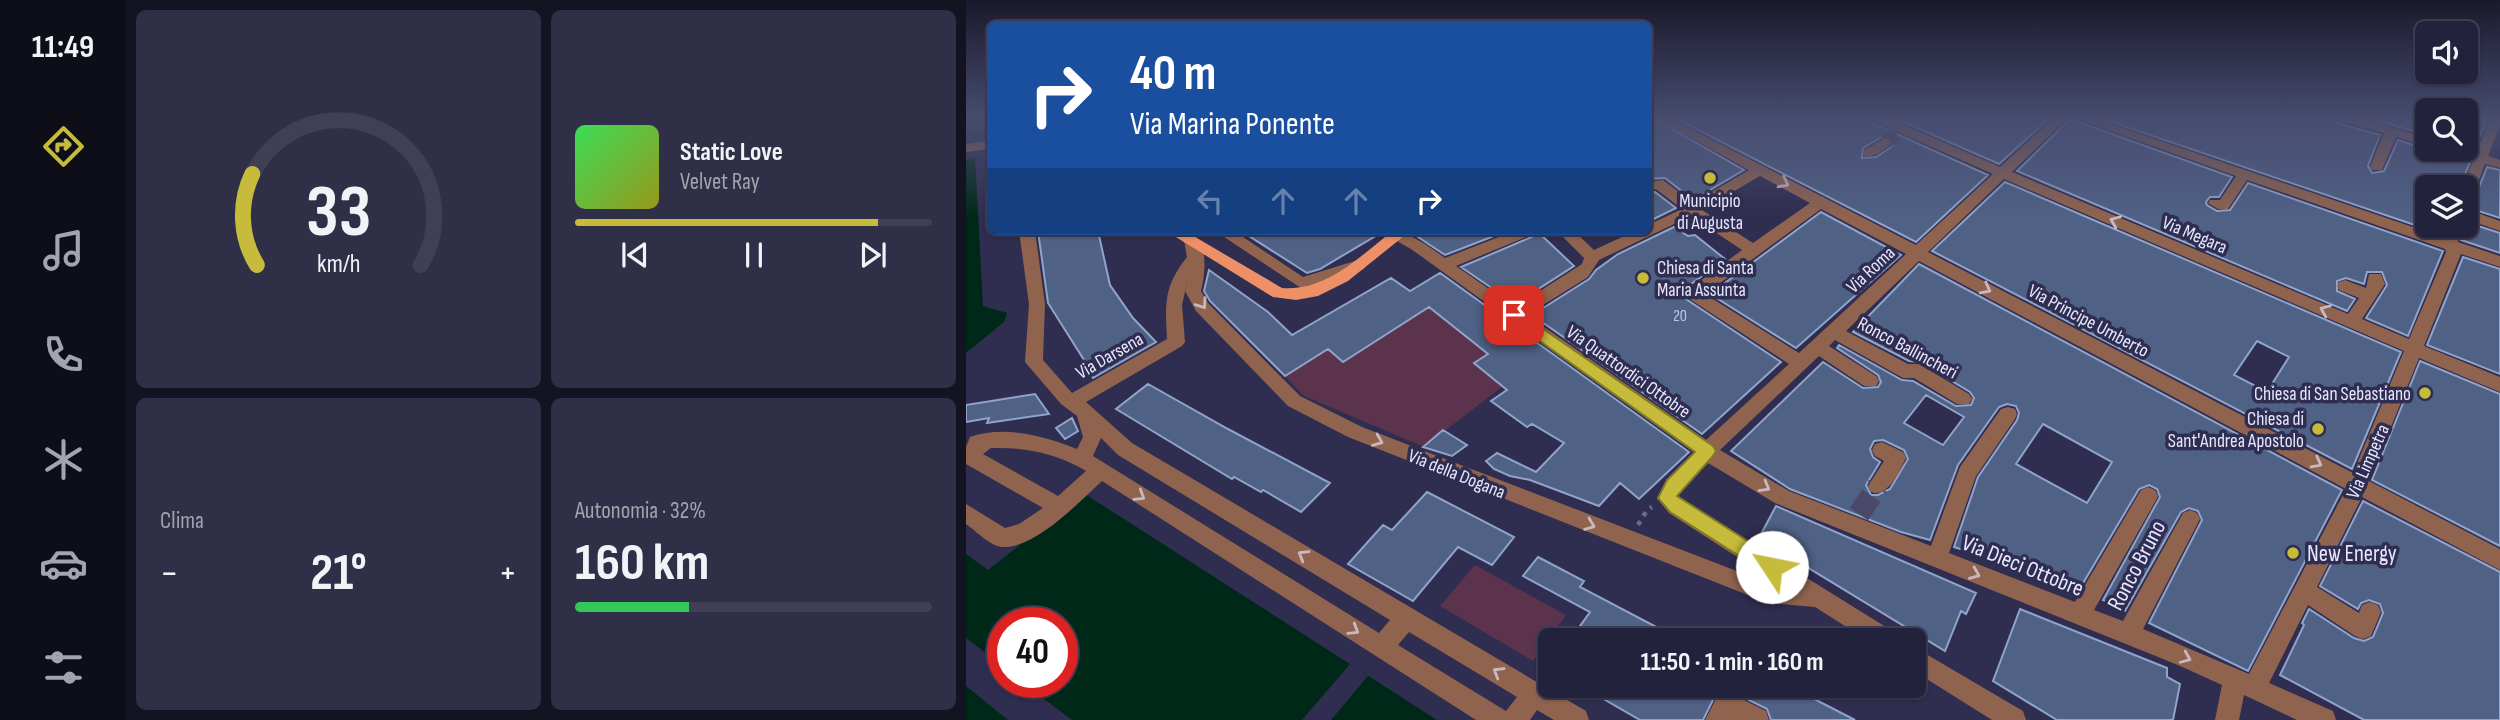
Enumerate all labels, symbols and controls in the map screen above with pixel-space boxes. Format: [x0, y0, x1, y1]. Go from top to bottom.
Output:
map controls [2415, 21, 2478, 238]
button: sound [2415, 21, 2478, 84]
text: 11:49 [32, 28, 94, 67]
text: 40 m [1130, 45, 1216, 104]
icon: right [1015, 49, 1106, 140]
button: search [2415, 98, 2478, 161]
text: Via Marina Ponente [1130, 105, 1335, 144]
icon: directions [39, 122, 88, 171]
text: Static Love [680, 137, 783, 168]
text: Velvet Ray [680, 168, 760, 196]
text: 33 [306, 170, 371, 258]
marker: Municipio di Augusta [1702, 170, 1718, 186]
one-way arrow [1777, 174, 1790, 188]
button: layers [2415, 175, 2478, 238]
icon: left [1191, 182, 1229, 220]
icon: ahead [1264, 182, 1302, 220]
icon: ahead [1337, 182, 1375, 220]
icon: right [1410, 182, 1448, 220]
place label: Municipio di Augusta [1677, 190, 1743, 235]
street label: Via Megara [2158, 211, 2230, 259]
one-way arrow [2110, 215, 2122, 229]
icon: music [39, 226, 88, 275]
icon: previous [616, 236, 654, 274]
icon: pause [735, 236, 773, 274]
icon: next [854, 236, 892, 274]
street label: Via Roma [1842, 242, 1900, 298]
text: km/h [317, 249, 360, 280]
place label: Chiesa di Santa Maria Assunta [1657, 257, 1754, 302]
marker: Chiesa di Santa Maria Assunta [1635, 270, 1651, 286]
one-way arrow [1978, 280, 1991, 294]
street label: Via Principe Umberto [2024, 280, 2153, 363]
pin [1484, 285, 1544, 345]
one-way arrow [1194, 296, 1206, 309]
icon: arrive [1495, 296, 1533, 334]
one-way arrow [2319, 304, 2331, 318]
house number: 20 [1673, 307, 1687, 326]
street label: Ronco Ballincheri [1853, 312, 1961, 384]
street label: Via Quattordici Ottobre [1562, 321, 1695, 424]
street label: Via Darsena [1072, 328, 1148, 385]
icon: phone [39, 330, 88, 379]
place label: Chiesa di San Sebastiano [2254, 383, 2411, 406]
marker: Chiesa di San Sebastiano [2417, 385, 2433, 401]
place label: Chiesa di Sant'Andrea Apostolo [2168, 408, 2304, 453]
marker: Chiesa di Sant'Andrea Apostolo [2310, 421, 2326, 437]
street label: Via Limpetra [2342, 421, 2395, 502]
one-way arrow [1371, 433, 1383, 447]
icon: climate [39, 435, 88, 484]
street label: Via della Dogana [1405, 444, 1508, 504]
one-way arrow [2310, 455, 2322, 469]
one-way arrow [1757, 479, 1770, 492]
one-way arrow [1132, 488, 1145, 501]
text: Autonomia · 32% [575, 497, 706, 525]
text: Clima [160, 507, 204, 535]
one-way arrow [1583, 516, 1595, 530]
street label: Ronco Bruno [2102, 516, 2172, 615]
street label: Via Dieci Ottobre [1958, 529, 2088, 603]
position arrow [1735, 530, 1809, 604]
text: 160 km [575, 532, 709, 595]
icon: car [39, 539, 88, 588]
place label: New Energy [2307, 540, 2397, 568]
text: 21° [310, 542, 367, 605]
marker: New Energy [2285, 545, 2301, 561]
text: − [160, 551, 179, 596]
text: + [498, 551, 517, 596]
one-way arrow [1297, 551, 1310, 564]
one-way arrow [1968, 565, 1980, 579]
speed limit sign: 40 [987, 607, 1078, 698]
one-way arrow [1346, 621, 1359, 634]
icon: filters [39, 643, 88, 692]
text: 11:50 · 1 min · 160 m [1640, 647, 1824, 678]
one-way arrow [2179, 650, 2192, 664]
one-way arrow [1493, 667, 1506, 680]

